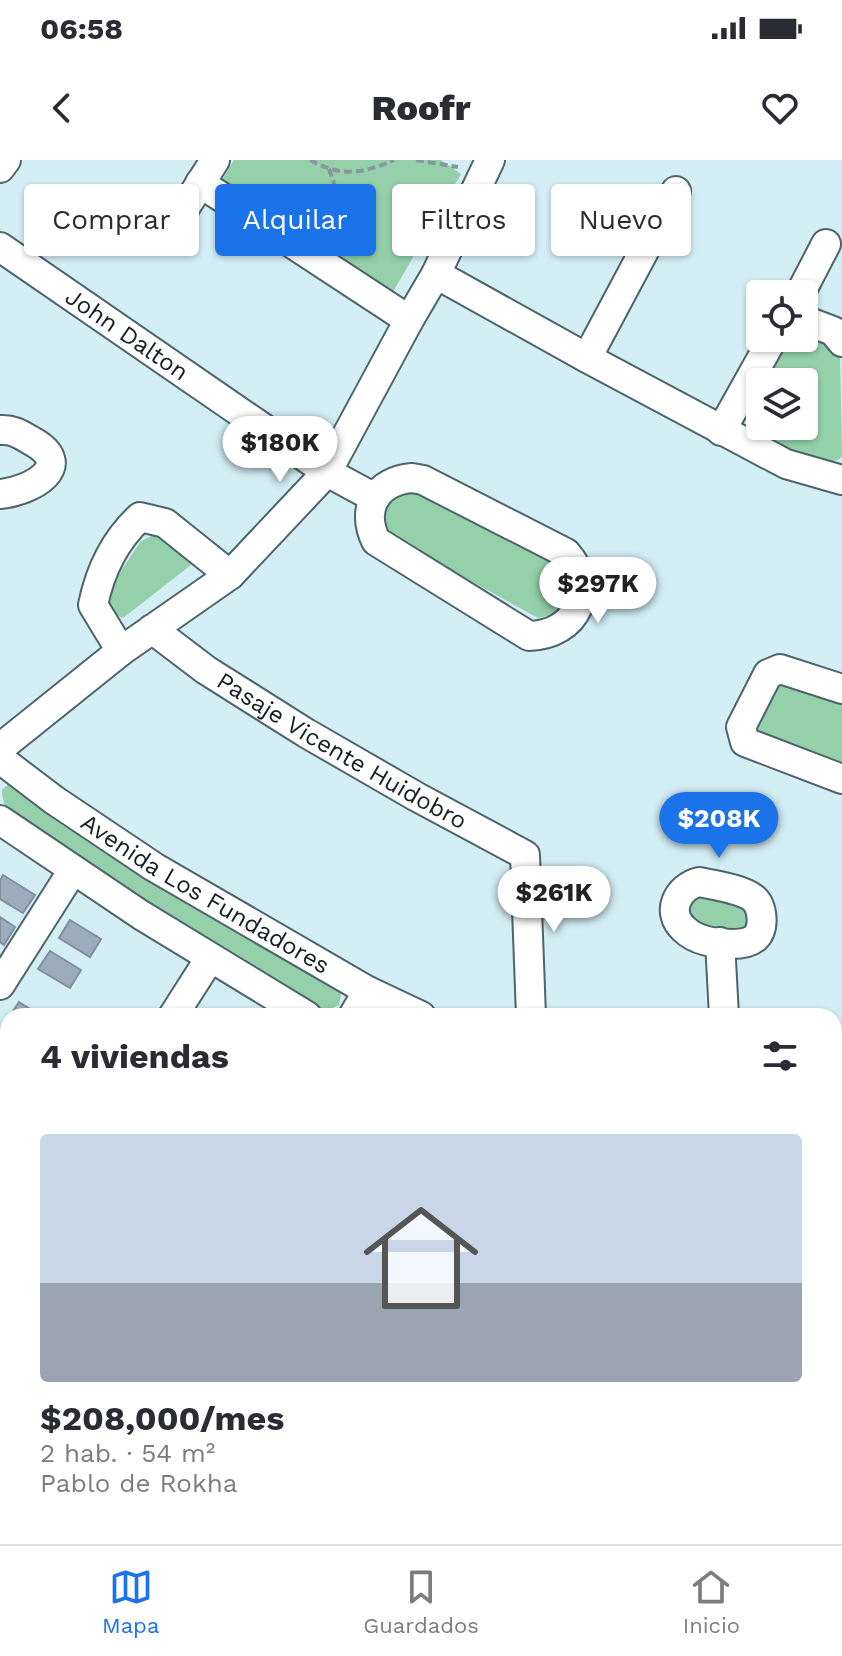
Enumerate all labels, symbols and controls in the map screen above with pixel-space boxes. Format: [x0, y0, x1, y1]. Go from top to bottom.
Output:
text: 06:58 [40, 11, 123, 46]
icon: back [40, 86, 84, 130]
icon: heart [758, 86, 802, 130]
text: Roofr [372, 87, 470, 129]
chip: Comprar [24, 184, 199, 256]
chip: Alquilar [215, 184, 376, 256]
chip: Filtros [392, 184, 535, 256]
chip: Nuevo [551, 184, 691, 256]
map controls [746, 280, 818, 440]
button: locate [746, 280, 818, 352]
street label: John Dalton [60, 282, 194, 386]
button: layers [746, 368, 818, 440]
pin: $180K [224, 416, 336, 484]
text: $180K [241, 427, 319, 457]
pin: $297K [542, 557, 654, 625]
text: $297K [557, 568, 639, 598]
street label: Pasaje Vicente Huidobro [212, 666, 472, 835]
pin: $208K [663, 792, 775, 860]
text: $208K [677, 803, 761, 833]
street label: Avenida Los Fundadores [76, 808, 335, 980]
pin: $261K [498, 866, 610, 934]
text: $261K [516, 877, 592, 907]
icon: filters [758, 1034, 802, 1078]
text: 4 viviendas [40, 1036, 229, 1076]
icon: home [349, 1186, 493, 1330]
text: $208,000/mes [40, 1398, 284, 1438]
text: 2 hab. · 54 m² [40, 1438, 215, 1468]
text: Pablo de Rokha [40, 1468, 237, 1498]
tab: Mapa [102, 1565, 159, 1638]
tab: Guardados [363, 1565, 479, 1638]
tab: Inicio [683, 1565, 740, 1638]

